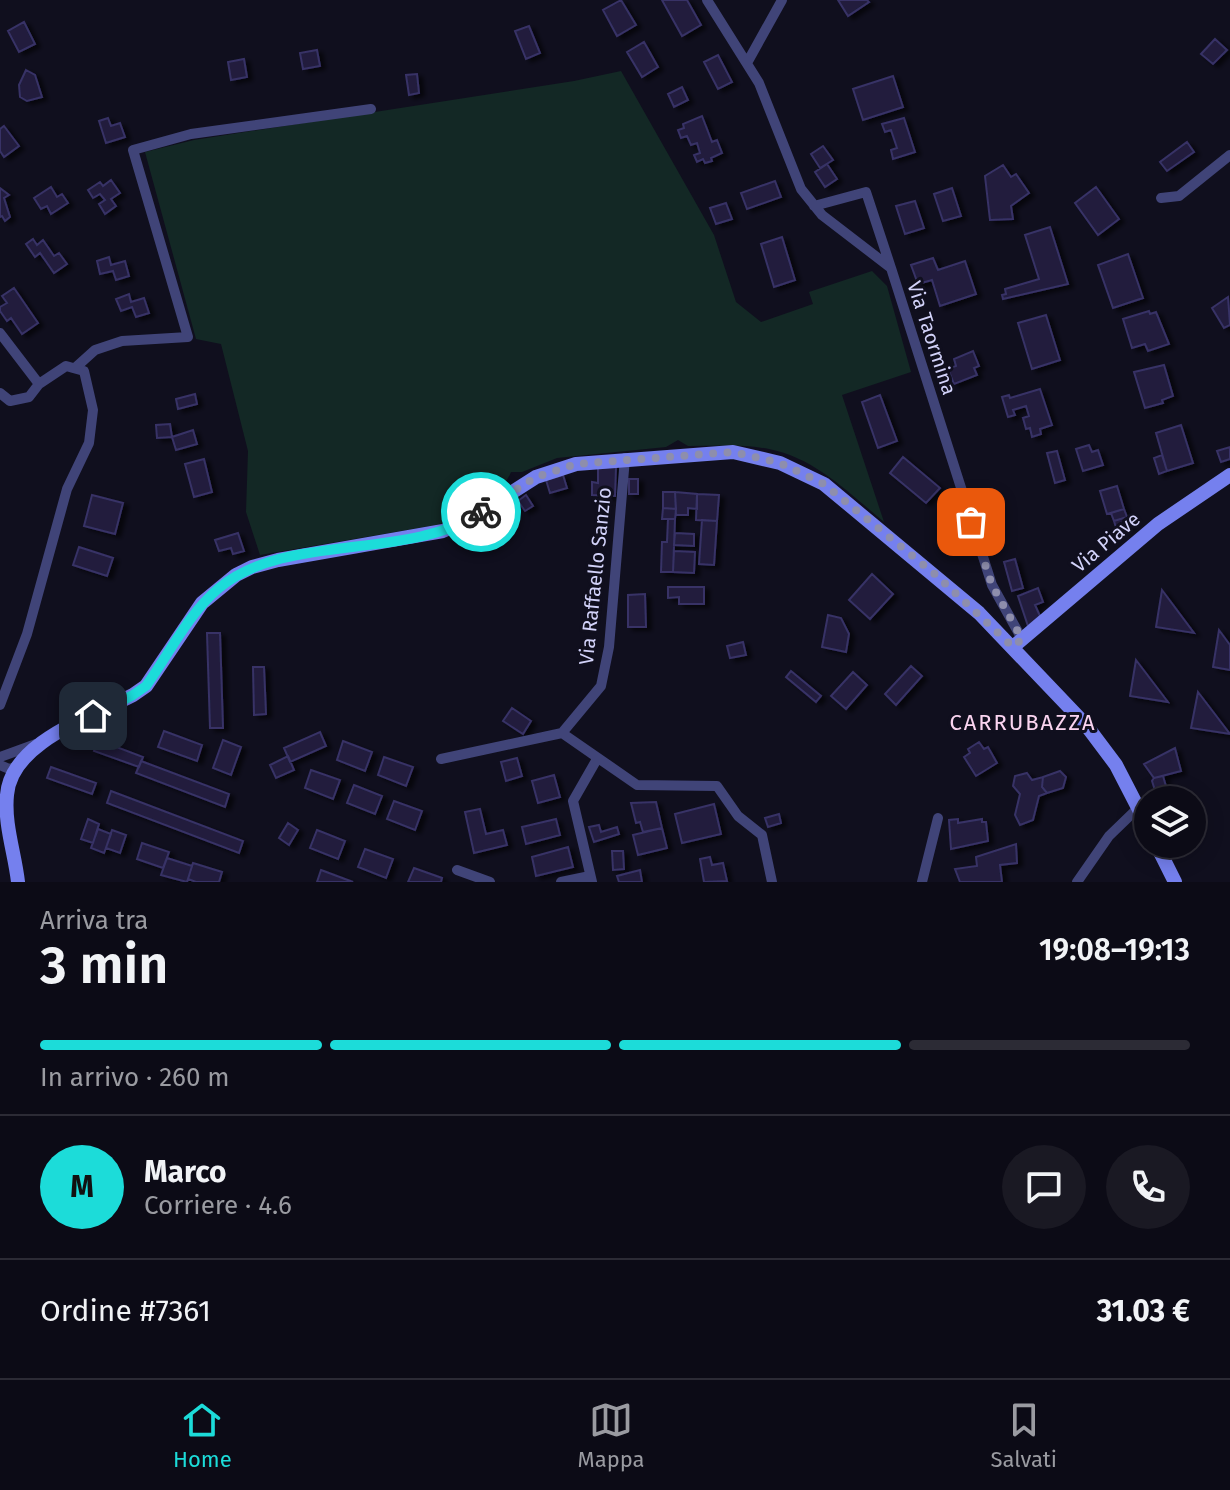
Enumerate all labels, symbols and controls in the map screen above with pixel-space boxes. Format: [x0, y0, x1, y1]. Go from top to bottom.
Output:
street label: Via Taormina [902, 278, 962, 398]
courier [441, 472, 521, 552]
street label: Via Raffaello Sanzio [574, 486, 616, 666]
pin [937, 488, 1005, 556]
icon: bike [459, 490, 503, 534]
icon: bag [949, 500, 993, 544]
street label: Via Piave [1067, 507, 1145, 577]
pin [59, 682, 127, 750]
icon: home [71, 694, 115, 738]
district label: CARRUBAZZA [949, 709, 1097, 736]
map controls [1134, 786, 1206, 858]
button: layers [1134, 786, 1206, 858]
text: Arriva tra [40, 905, 148, 936]
text: 19:08–19:13 [1039, 932, 1190, 968]
text: 3 min [40, 934, 168, 997]
text: In arrivo · 260 m [40, 1062, 230, 1093]
button: chat [1002, 1145, 1086, 1229]
button: phone [1106, 1145, 1190, 1229]
text: Marco [144, 1154, 226, 1190]
text: M [70, 1169, 94, 1205]
text: Corriere · 4.6 [144, 1190, 292, 1221]
text: Ordine #7361 [40, 1293, 211, 1329]
text: 31.03 € [1097, 1293, 1190, 1329]
tab: Home [173, 1398, 232, 1473]
tab: Mappa [578, 1398, 645, 1473]
tab: Salvati [990, 1398, 1057, 1473]

